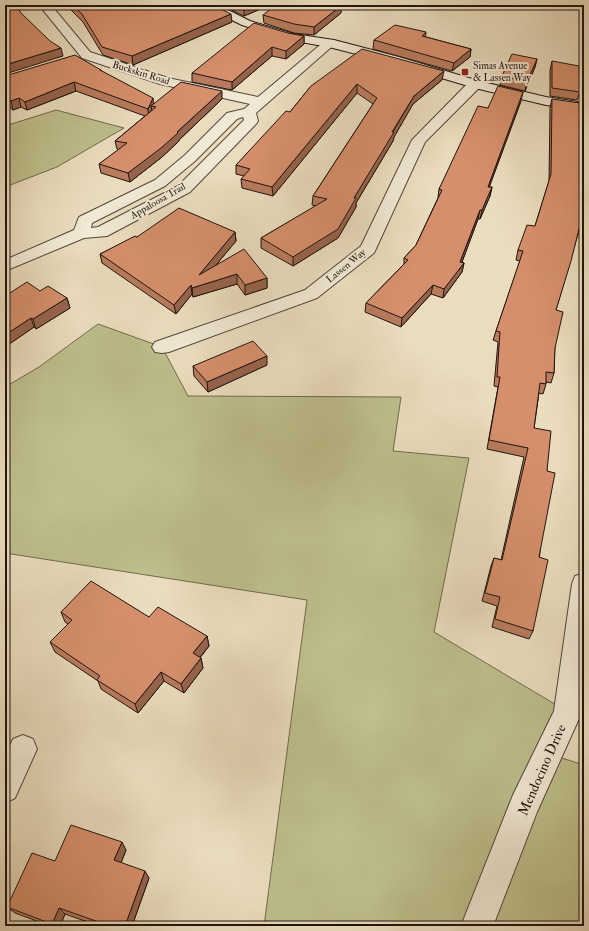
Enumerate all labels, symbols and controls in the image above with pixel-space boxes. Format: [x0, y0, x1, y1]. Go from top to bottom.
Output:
street label: Buckskin Road [111, 59, 171, 87]
place label: Simas Avenue & Lassen Way [473, 60, 531, 85]
marker: Simas Avenue & Lassen Way [460, 67, 470, 77]
street label: Appaloosa Trail [127, 180, 189, 223]
street label: Lassen Way [324, 246, 369, 286]
street label: Mendocino Drive [514, 722, 570, 818]

